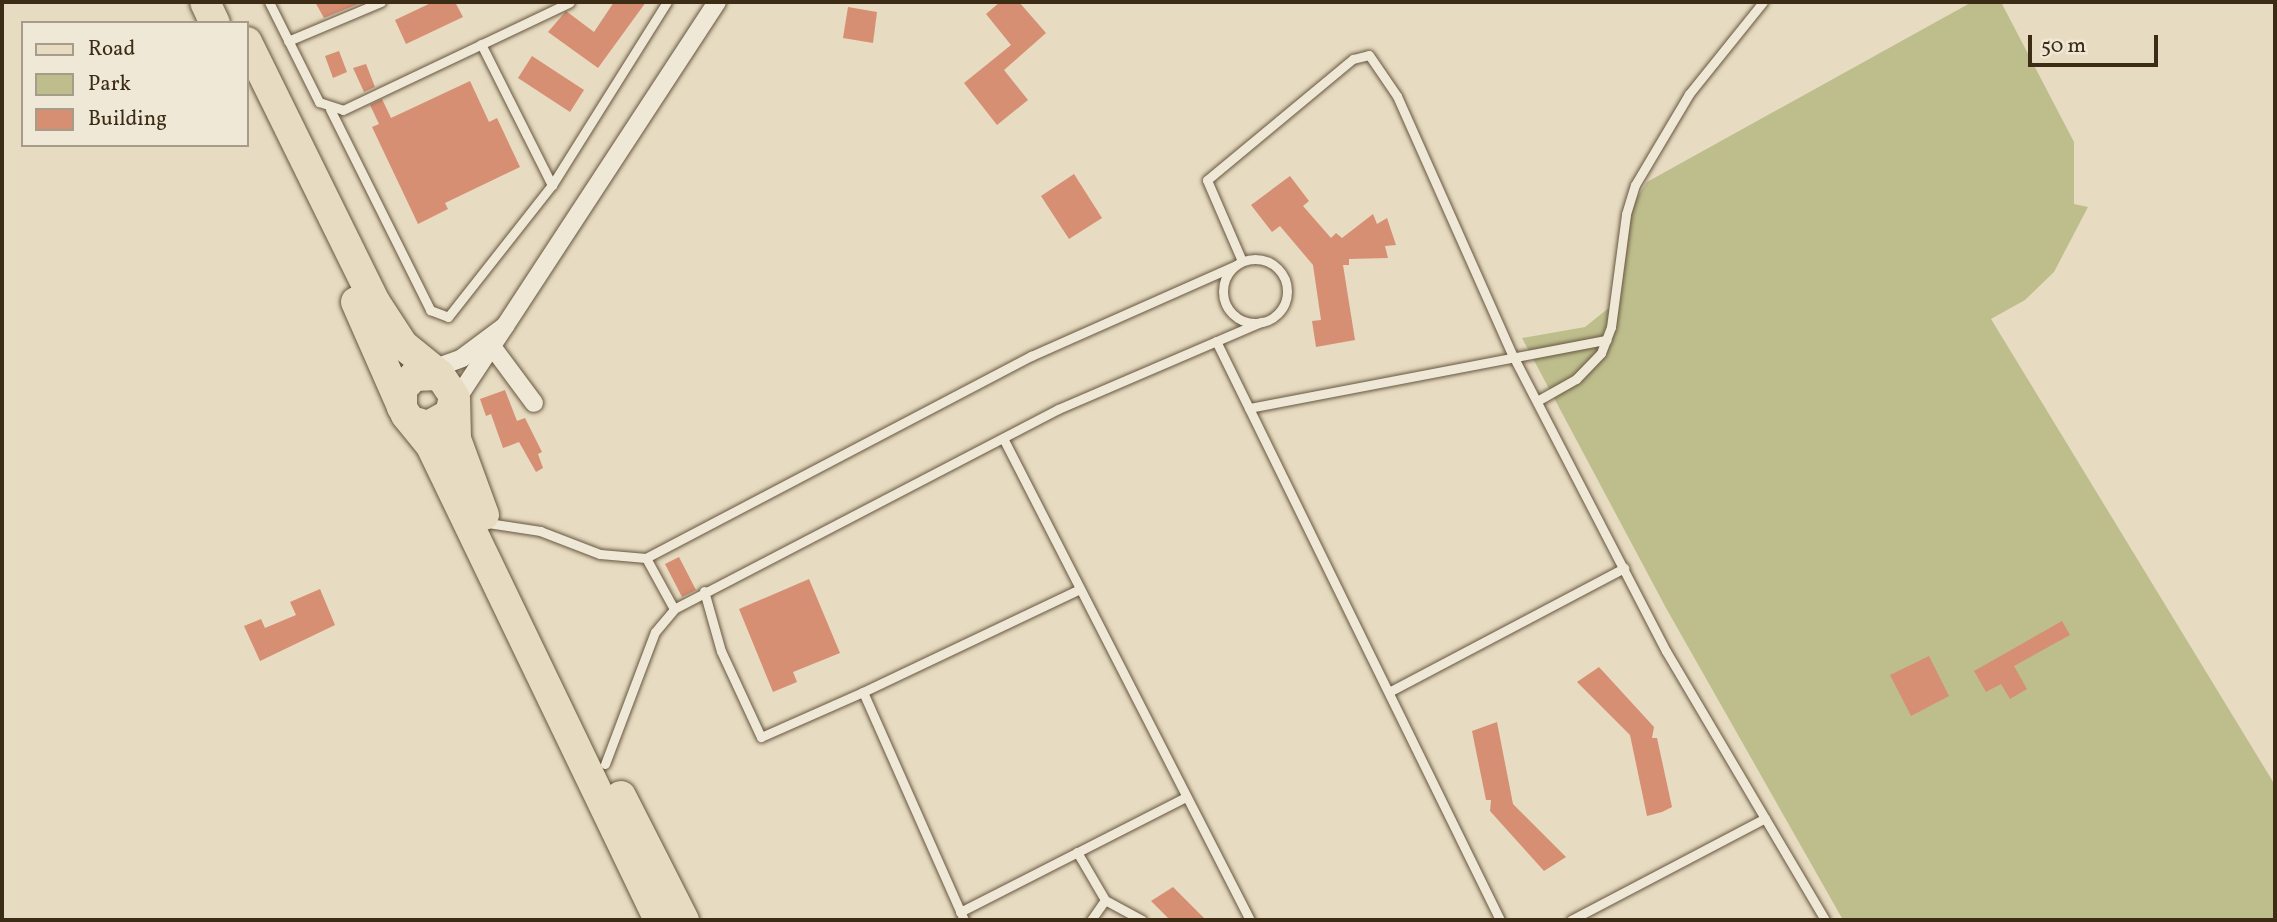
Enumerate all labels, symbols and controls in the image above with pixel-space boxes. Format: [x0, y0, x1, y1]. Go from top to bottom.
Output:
legend [21, 21, 248, 147]
scale bar [2032, 21, 2162, 65]
text: 50 m [2041, 32, 2086, 61]
text: Road [88, 35, 135, 64]
text: Park [88, 70, 131, 99]
text: Building [88, 105, 167, 134]

